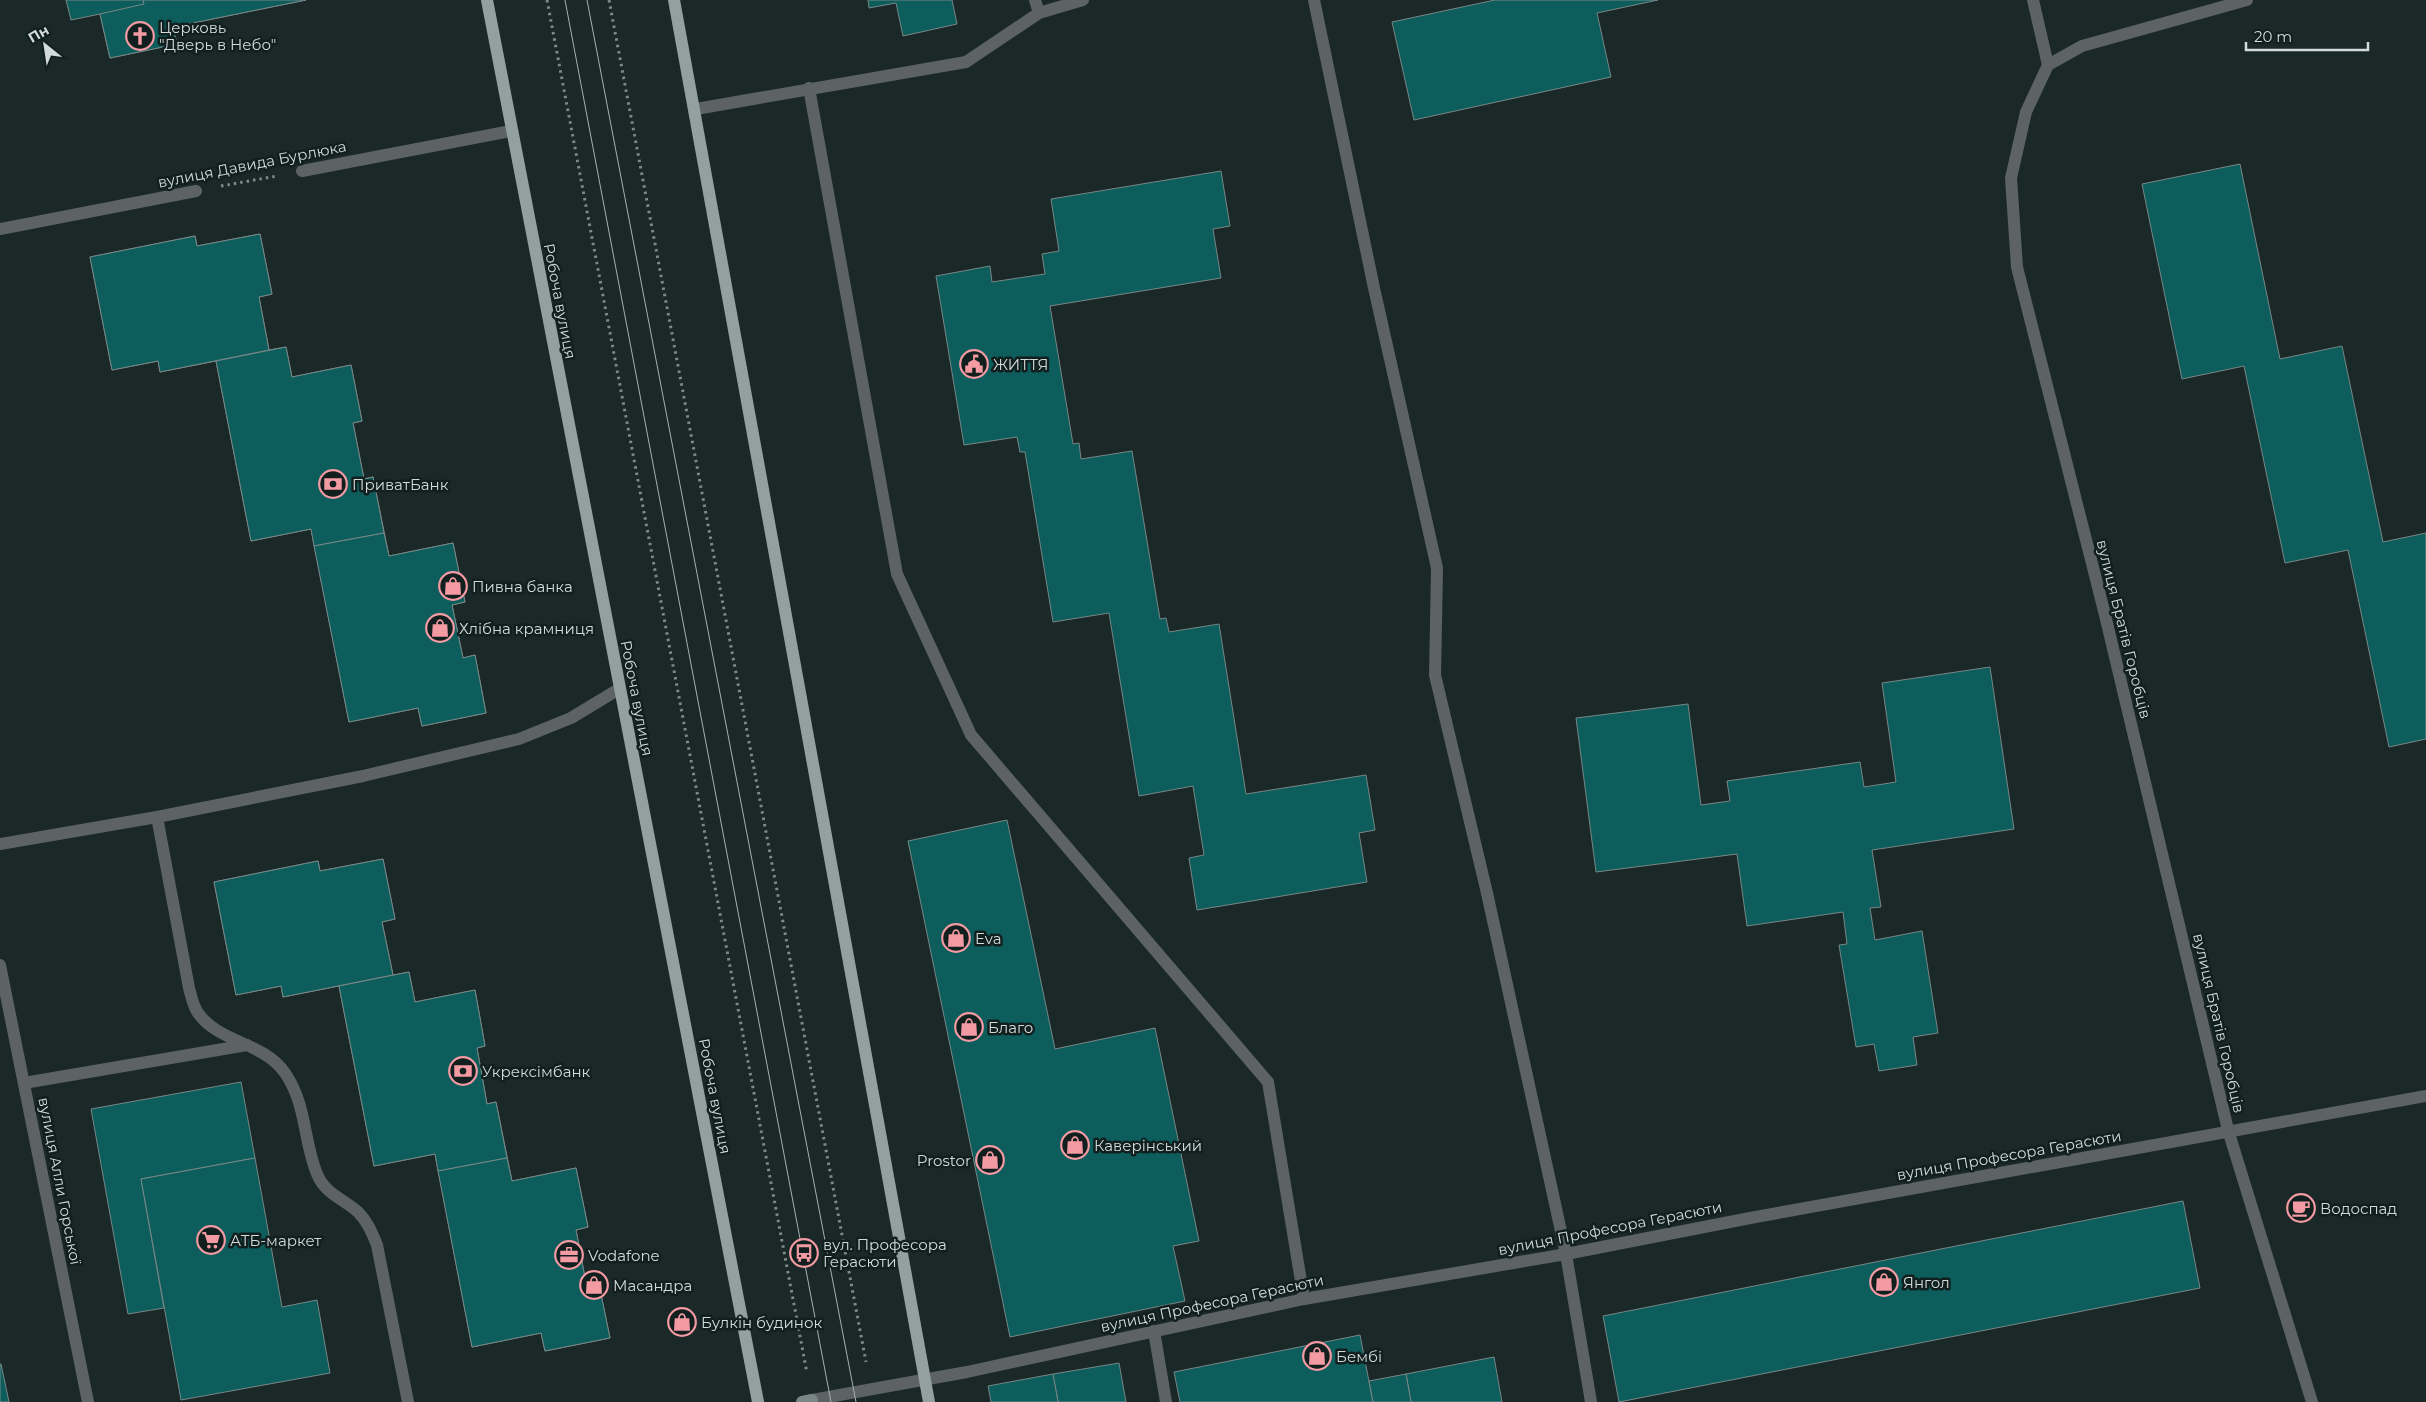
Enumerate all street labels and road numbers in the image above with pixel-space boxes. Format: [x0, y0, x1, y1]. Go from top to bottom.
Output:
street label: вулиця Давида Бурлюка [156, 136, 348, 192]
street label: Робоча вулиця [539, 242, 581, 360]
street label: вулиця Братів Горобців [2093, 538, 2155, 720]
street label: Робоча вулиця [616, 639, 658, 757]
street label: вулиця Братів Горобців [2189, 931, 2249, 1115]
street label: Робоча вулиця [694, 1037, 736, 1155]
street label: вулиця Алли Горської [34, 1096, 86, 1266]
street label: вулиця Професора Герасюти [1895, 1126, 2123, 1184]
street label: вулиця Професора Герасюти [1496, 1197, 1724, 1259]
street label: вулиця Професора Герасюти [1099, 1270, 1325, 1336]

